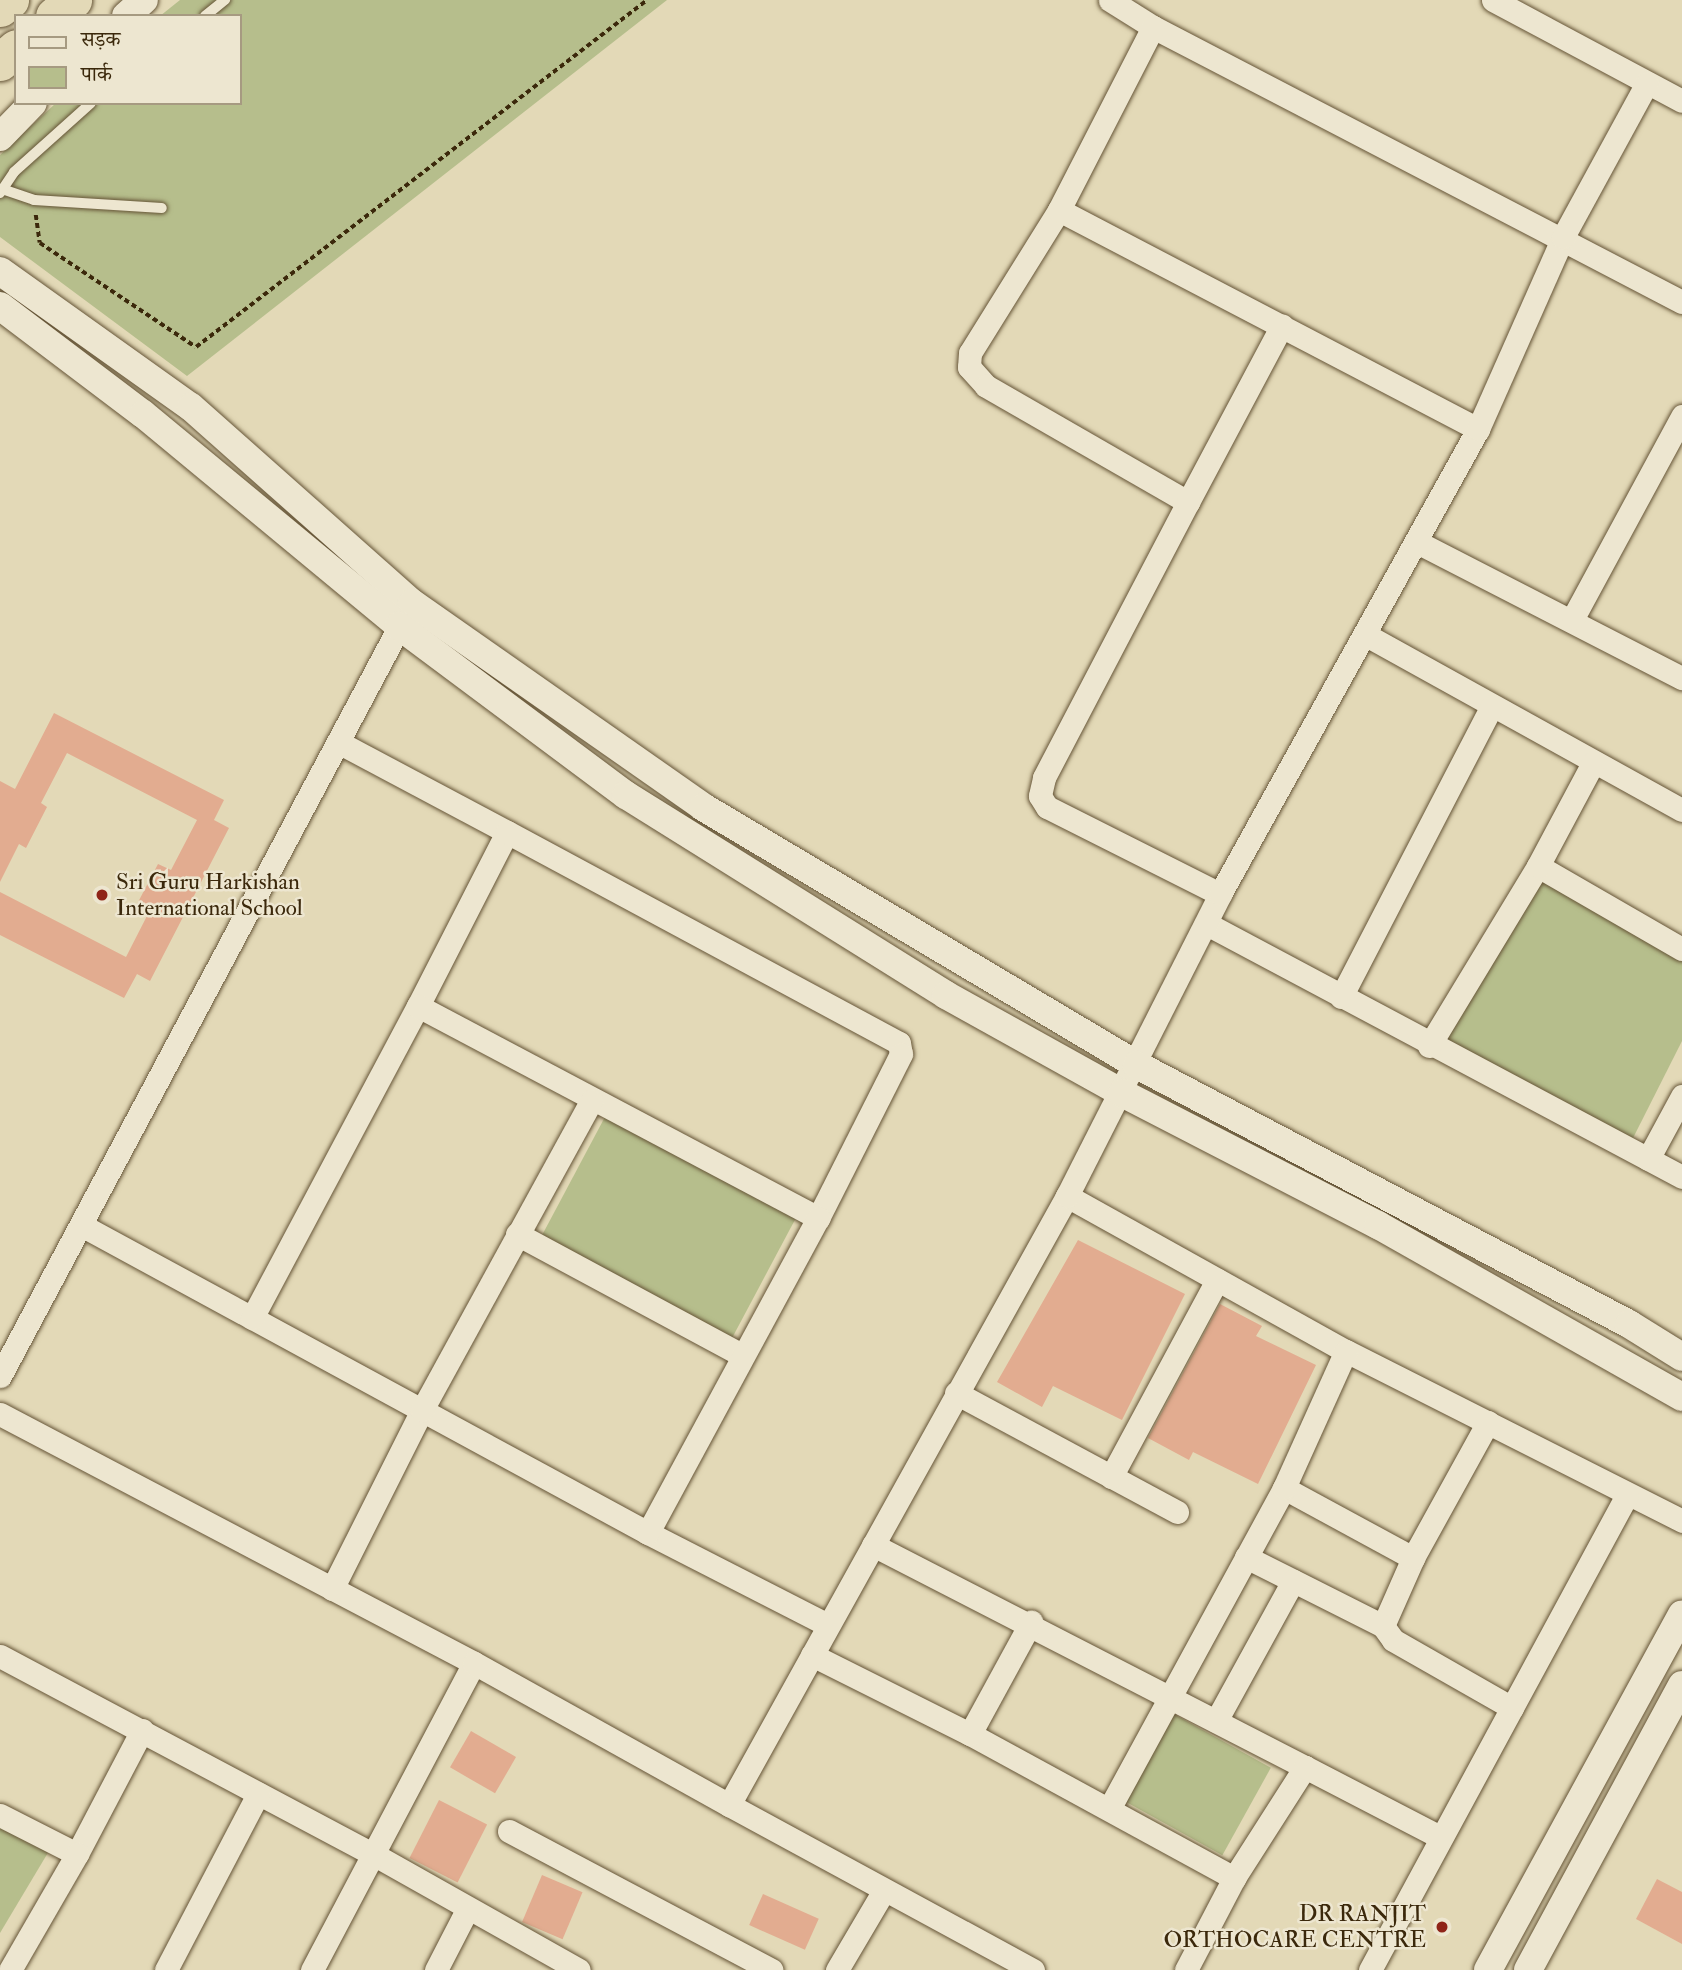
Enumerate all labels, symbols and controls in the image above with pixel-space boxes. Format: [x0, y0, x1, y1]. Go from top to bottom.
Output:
legend [14, 14, 242, 105]
text: सड़क [81, 26, 120, 53]
text: पार्क [81, 61, 112, 88]
place label: Sri Guru Harkishan International School [116, 868, 303, 922]
marker: Sri Guru Harkishan International School [94, 887, 110, 903]
place label: DR RANJIT ORTHOCARE CENTRE [1163, 1900, 1426, 1954]
marker: DR RANJIT ORTHOCARE CENTRE [1432, 1917, 1452, 1937]

